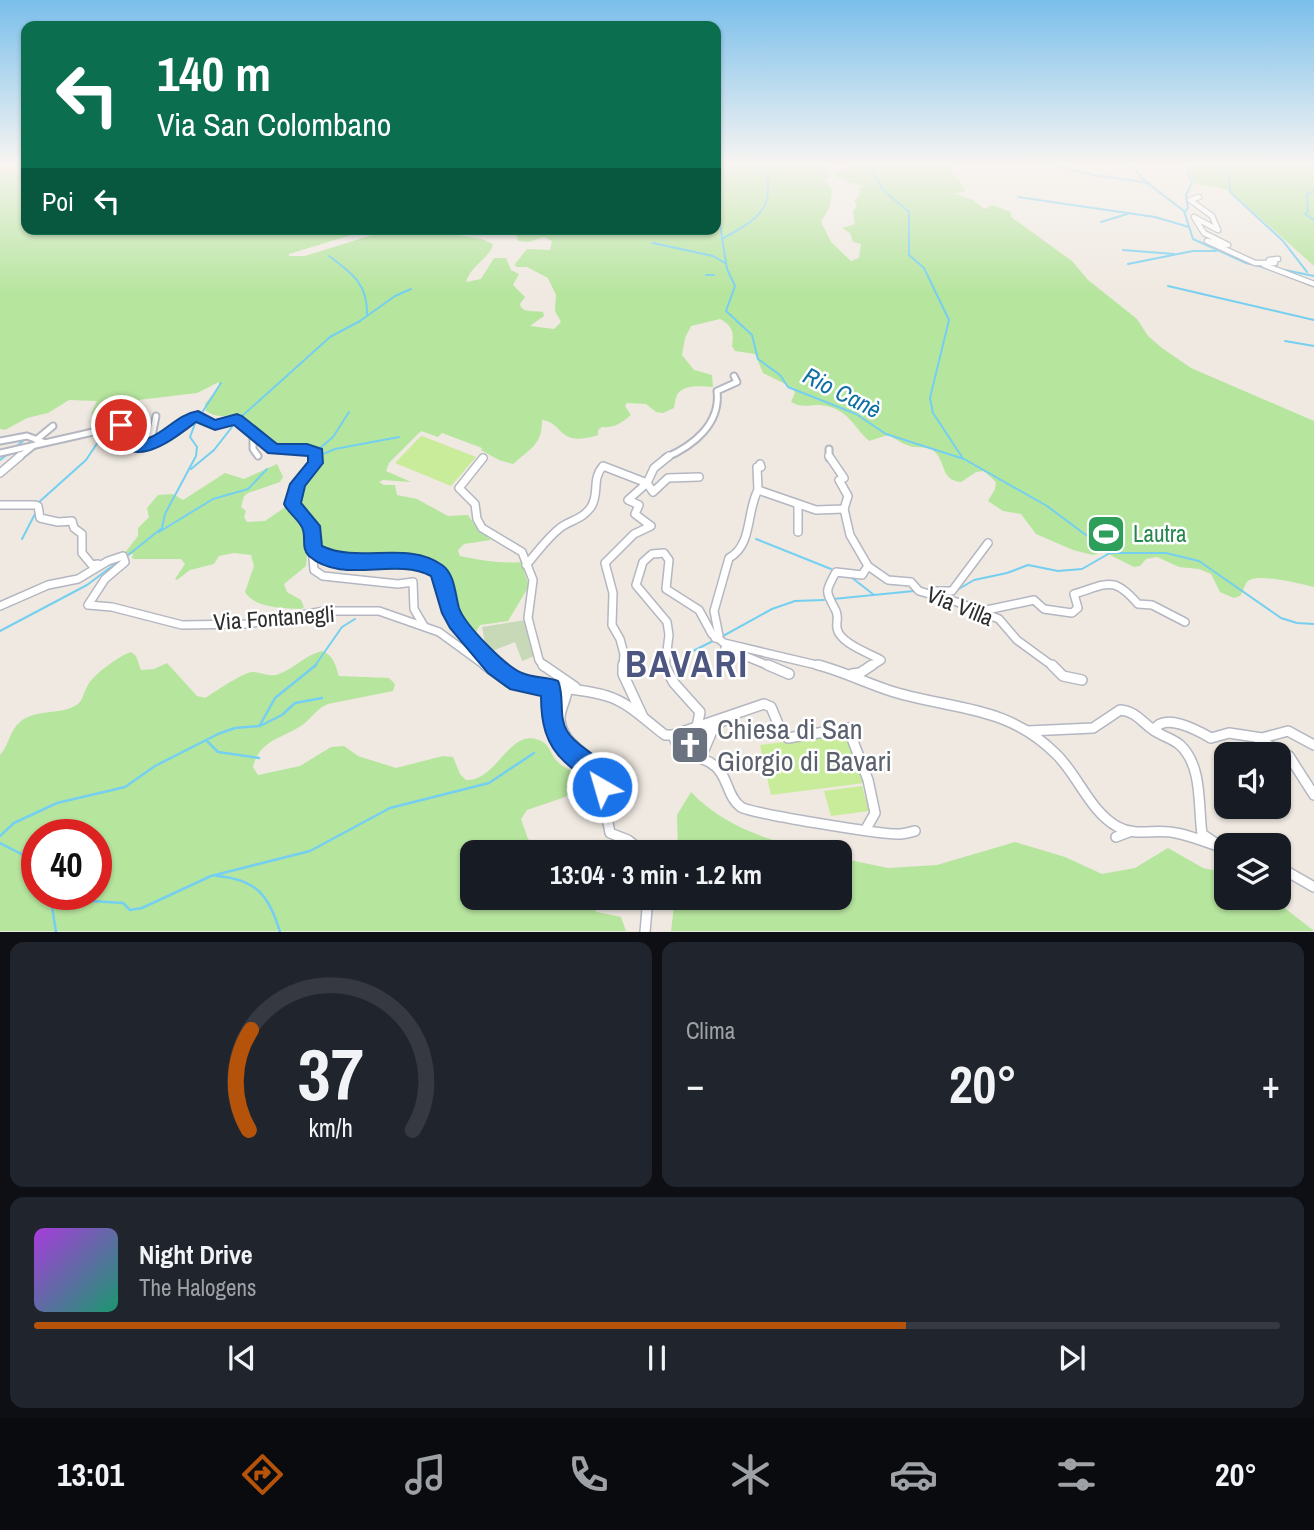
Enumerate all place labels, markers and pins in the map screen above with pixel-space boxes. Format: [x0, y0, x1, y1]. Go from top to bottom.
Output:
pin [91, 395, 151, 455]
sports icon: Lautra [1085, 513, 1127, 555]
place label: Lautra [1133, 518, 1187, 549]
place label: Chiesa di San Giorgio di Bavari [717, 710, 892, 780]
church icon: Chiesa di San Giorgio di Bavari [669, 724, 711, 766]

